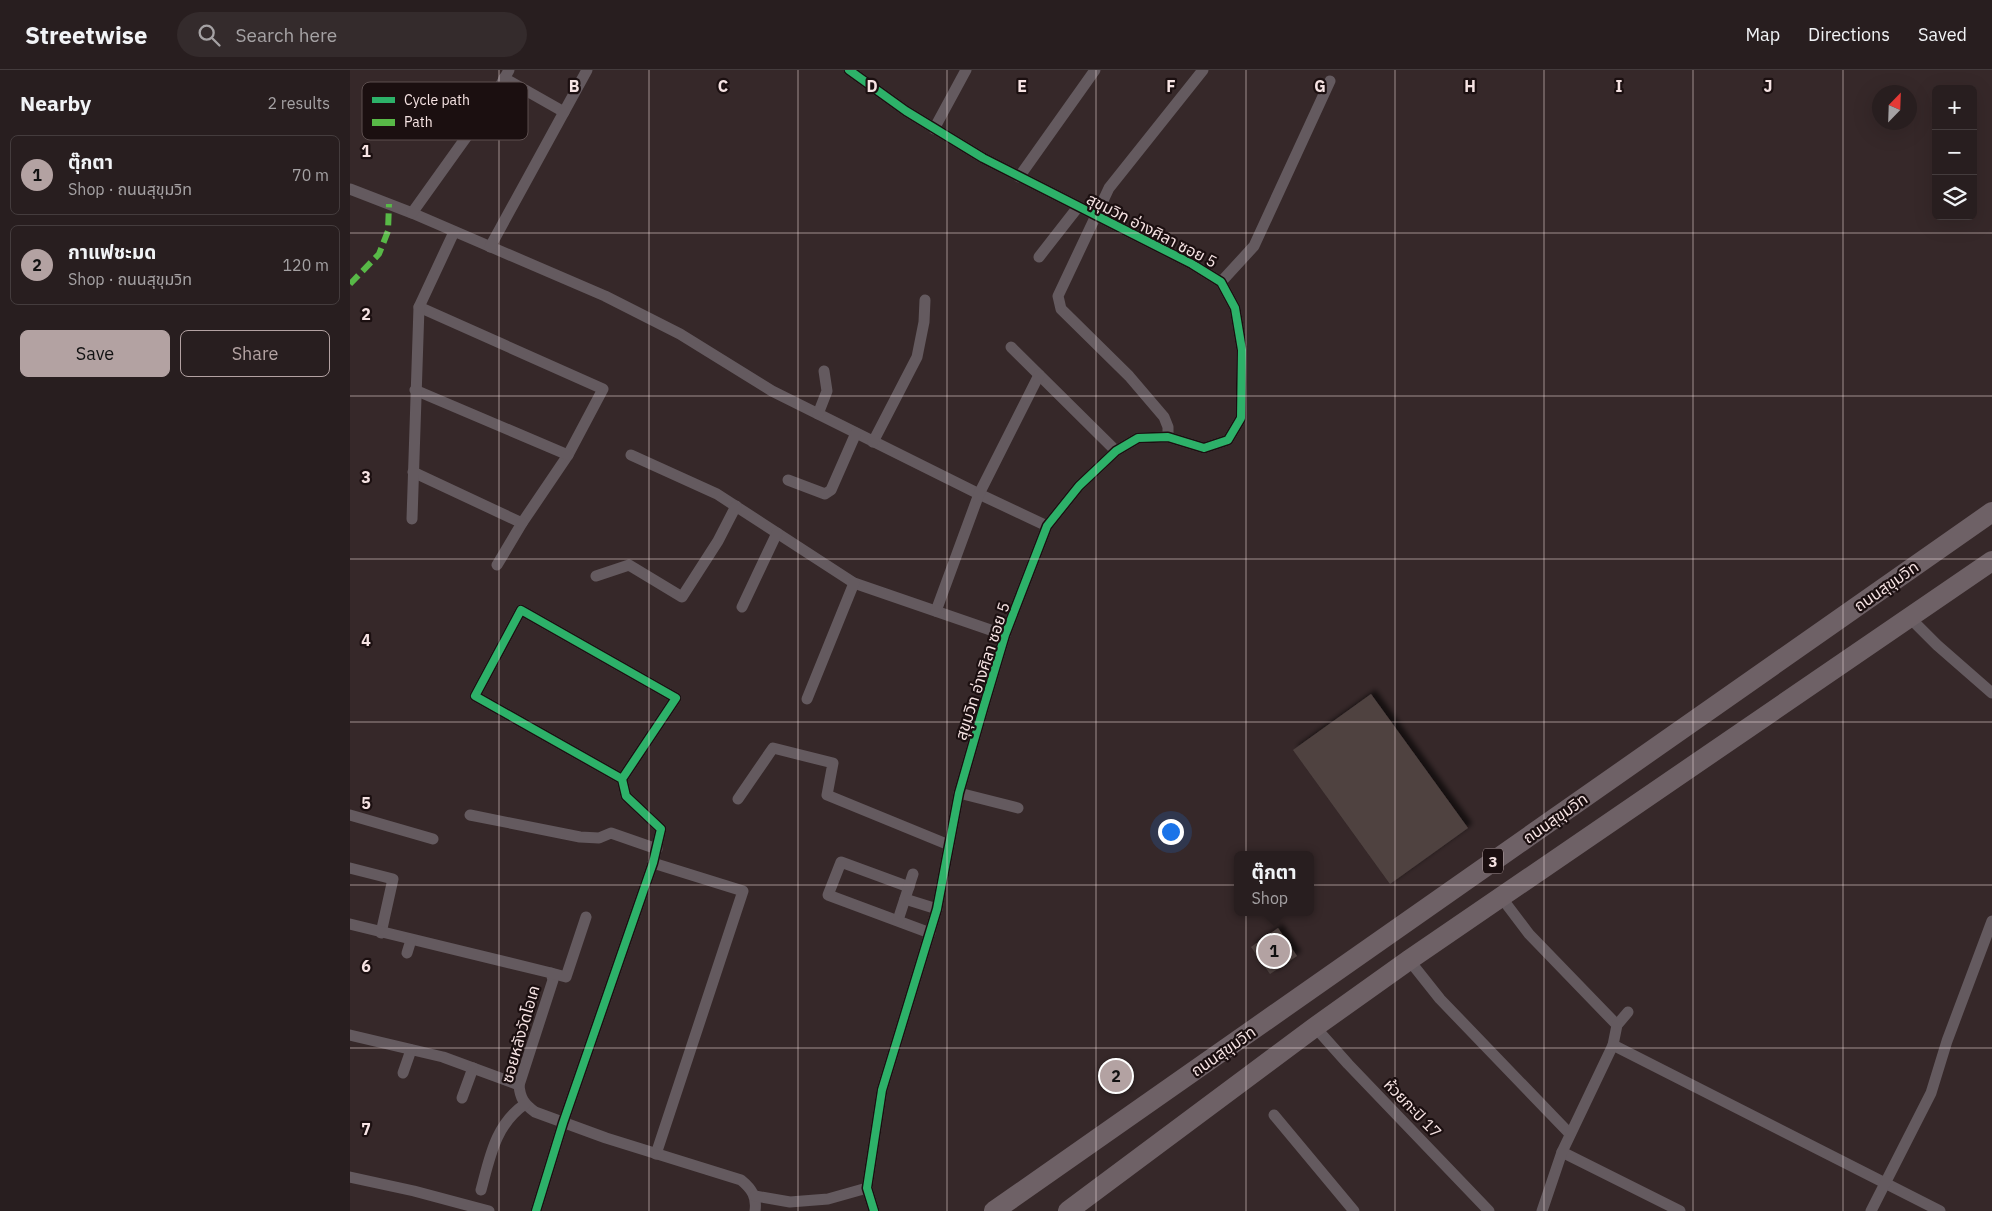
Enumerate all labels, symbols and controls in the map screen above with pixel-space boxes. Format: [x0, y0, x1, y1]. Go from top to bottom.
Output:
search box [177, 12, 527, 57]
text: Streetwise [25, 19, 147, 51]
icon: search [195, 21, 223, 49]
text: Search here [235, 23, 337, 47]
text: Map [1745, 23, 1780, 46]
text: Directions [1808, 23, 1890, 46]
text: Saved [1918, 23, 1967, 46]
text: B [569, 76, 580, 96]
text: C [718, 76, 728, 96]
text: D [866, 76, 878, 96]
text: E [1017, 76, 1027, 96]
text: F [1166, 76, 1176, 96]
text: G [1314, 76, 1326, 96]
text: H [1464, 76, 1476, 96]
text: I [1616, 76, 1623, 96]
text: J [1764, 76, 1772, 96]
legend [362, 82, 528, 140]
north arrow [1872, 85, 1917, 130]
map controls [1932, 85, 1977, 220]
button: + [1932, 85, 1977, 130]
text: Nearby [20, 89, 91, 117]
text: Cycle path [404, 91, 470, 109]
text: 2 results [267, 93, 330, 113]
text: Path [404, 113, 433, 131]
button: − [1932, 130, 1977, 175]
text: 1 [361, 141, 371, 161]
text: ตุ๊กตา [68, 150, 113, 174]
text: 1 [32, 165, 42, 185]
text: 70 m [292, 165, 329, 185]
button: layers [1932, 175, 1977, 220]
text: Shop · ถนนสุขุมวิท [68, 179, 192, 199]
street label: สุขุมวิท อ่างศิลา ซอย 5 [1083, 188, 1221, 272]
text: กาแฟชะมด [68, 240, 156, 264]
text: 2 [32, 255, 42, 275]
text: 120 m [282, 255, 329, 275]
text: Shop · ถนนสุขุมวิท [68, 269, 192, 289]
text: 2 [361, 304, 371, 324]
button: Save [20, 330, 170, 377]
button: Share [180, 330, 330, 377]
text: 3 [361, 467, 371, 487]
street label: ถนนสุขุมวิท [1850, 556, 1922, 616]
street label: สุขุมวิท อ่างศิลา ซอย 5 [950, 600, 1014, 742]
text: 4 [361, 630, 371, 650]
street label: ถนนสุขุมวิท [1519, 788, 1591, 848]
text: 5 [361, 793, 371, 813]
your location [1158, 819, 1184, 845]
road number: 3 [1483, 848, 1503, 874]
popup [1234, 851, 1314, 916]
text: ตุ๊กตา [1252, 860, 1296, 884]
text: Shop [1252, 888, 1288, 908]
pin: 1 [1258, 932, 1290, 970]
text: 6 [361, 956, 371, 976]
street label: ซอยหลังวัดโอเค [496, 983, 544, 1085]
street label: ถนนสุขุมวิท [1187, 1021, 1259, 1081]
pin: 2 [1100, 1057, 1132, 1095]
street label: ห้วยกะปิ 17 [1380, 1074, 1446, 1142]
text: 7 [361, 1119, 371, 1139]

